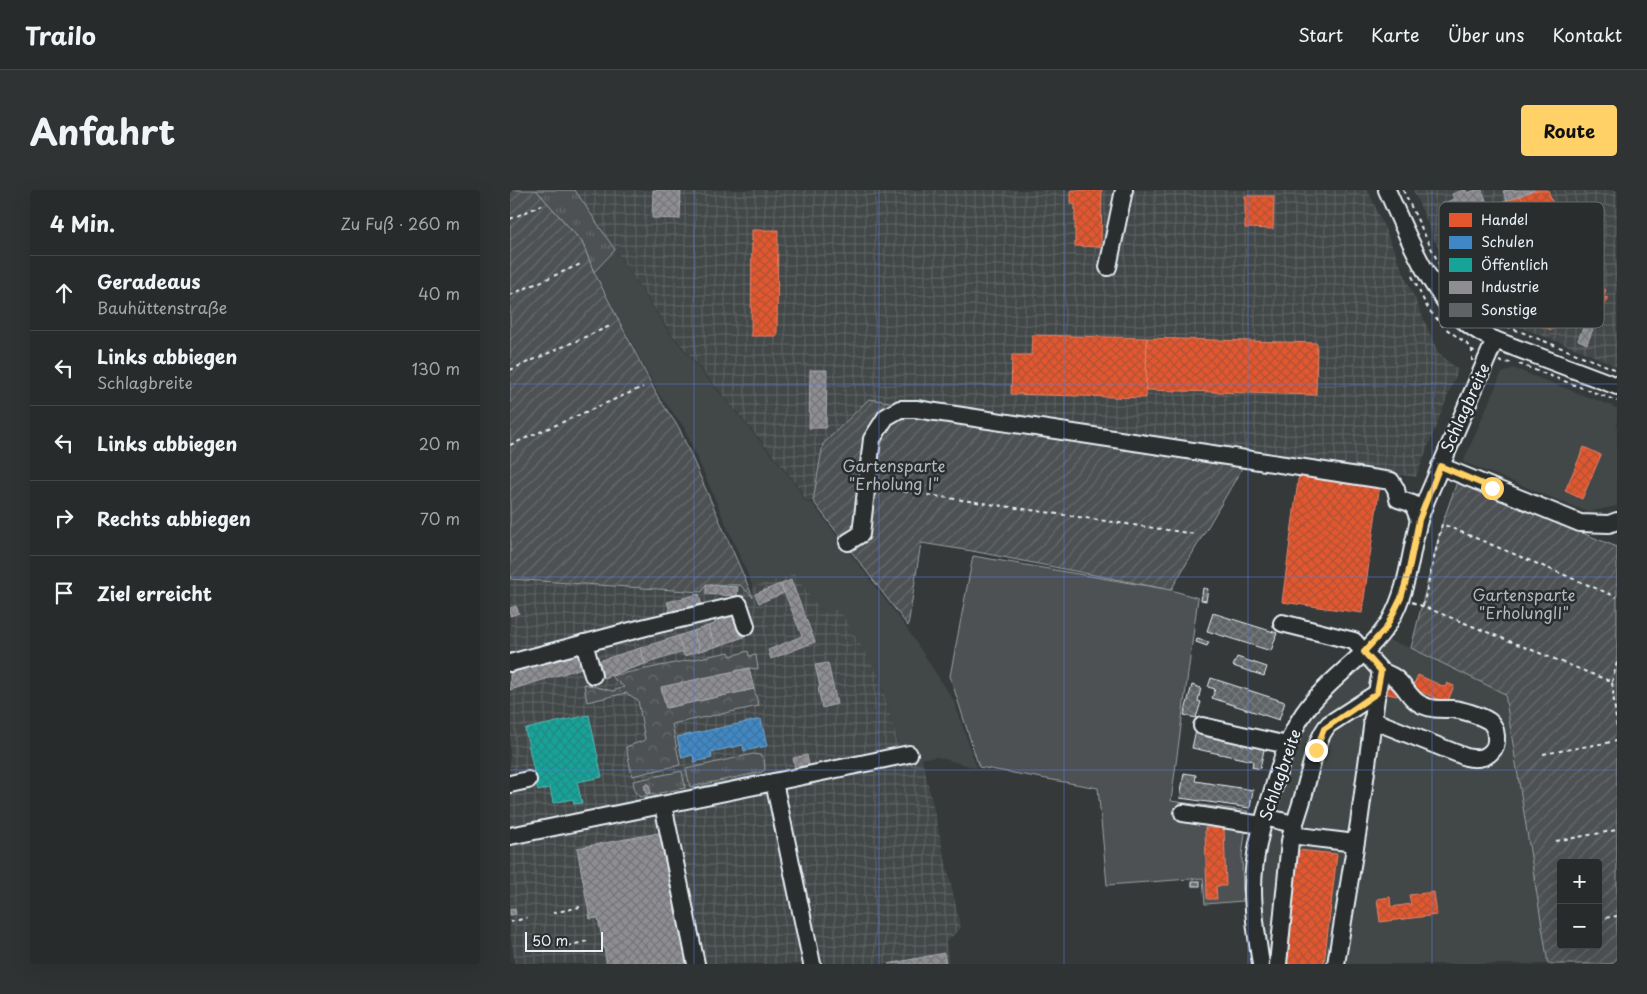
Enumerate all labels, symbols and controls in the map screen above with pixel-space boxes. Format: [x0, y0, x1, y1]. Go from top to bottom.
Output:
text: Trailo [25, 17, 96, 53]
text: Start [1298, 21, 1343, 48]
text: Karte [1371, 21, 1420, 48]
text: Über uns [1448, 21, 1524, 48]
text: Kontakt [1552, 21, 1622, 48]
text: Anfahrt [30, 104, 175, 157]
button: Route [1521, 105, 1617, 156]
legend [1439, 202, 1604, 328]
text: 4 Min. [50, 207, 115, 239]
text: Handel [1481, 209, 1528, 230]
text: Zu Fuß · 260 m [341, 211, 460, 235]
text: Schulen [1481, 231, 1534, 252]
text: Öffentlich [1481, 254, 1548, 275]
text: Geradeaus [97, 267, 201, 295]
text: Industrie [1481, 276, 1539, 297]
icon: ahead [50, 279, 78, 307]
text: 40 m [418, 281, 460, 305]
text: Bauhüttenstraße [97, 295, 227, 319]
text: Sonstige [1481, 299, 1537, 320]
text: Links abbiegen [97, 342, 237, 370]
icon: left [50, 354, 78, 382]
text: 130 m [412, 356, 460, 380]
street label: Schlagbreite [1434, 359, 1494, 456]
text: Schlagbreite [97, 370, 192, 394]
icon: left [50, 429, 78, 457]
text: Links abbiegen [97, 429, 237, 457]
text: 20 m [419, 431, 460, 455]
park label: Gartensparte "Erholung I" [843, 453, 946, 495]
route start [1481, 477, 1504, 500]
icon: right [50, 504, 78, 532]
text: Rechts abbiegen [97, 504, 251, 532]
text: 70 m [420, 506, 460, 530]
icon: arrive [50, 579, 78, 607]
text: Ziel erreicht [97, 579, 212, 607]
park label: Gartensparte "ErholungII" [1473, 582, 1576, 624]
street label: Schlagbreite [1252, 726, 1306, 824]
route end [1305, 739, 1328, 762]
map controls [1557, 859, 1602, 949]
button: + [1557, 859, 1602, 904]
button: − [1557, 904, 1602, 949]
scale bar [525, 929, 602, 952]
text: 50 m [532, 930, 568, 951]

